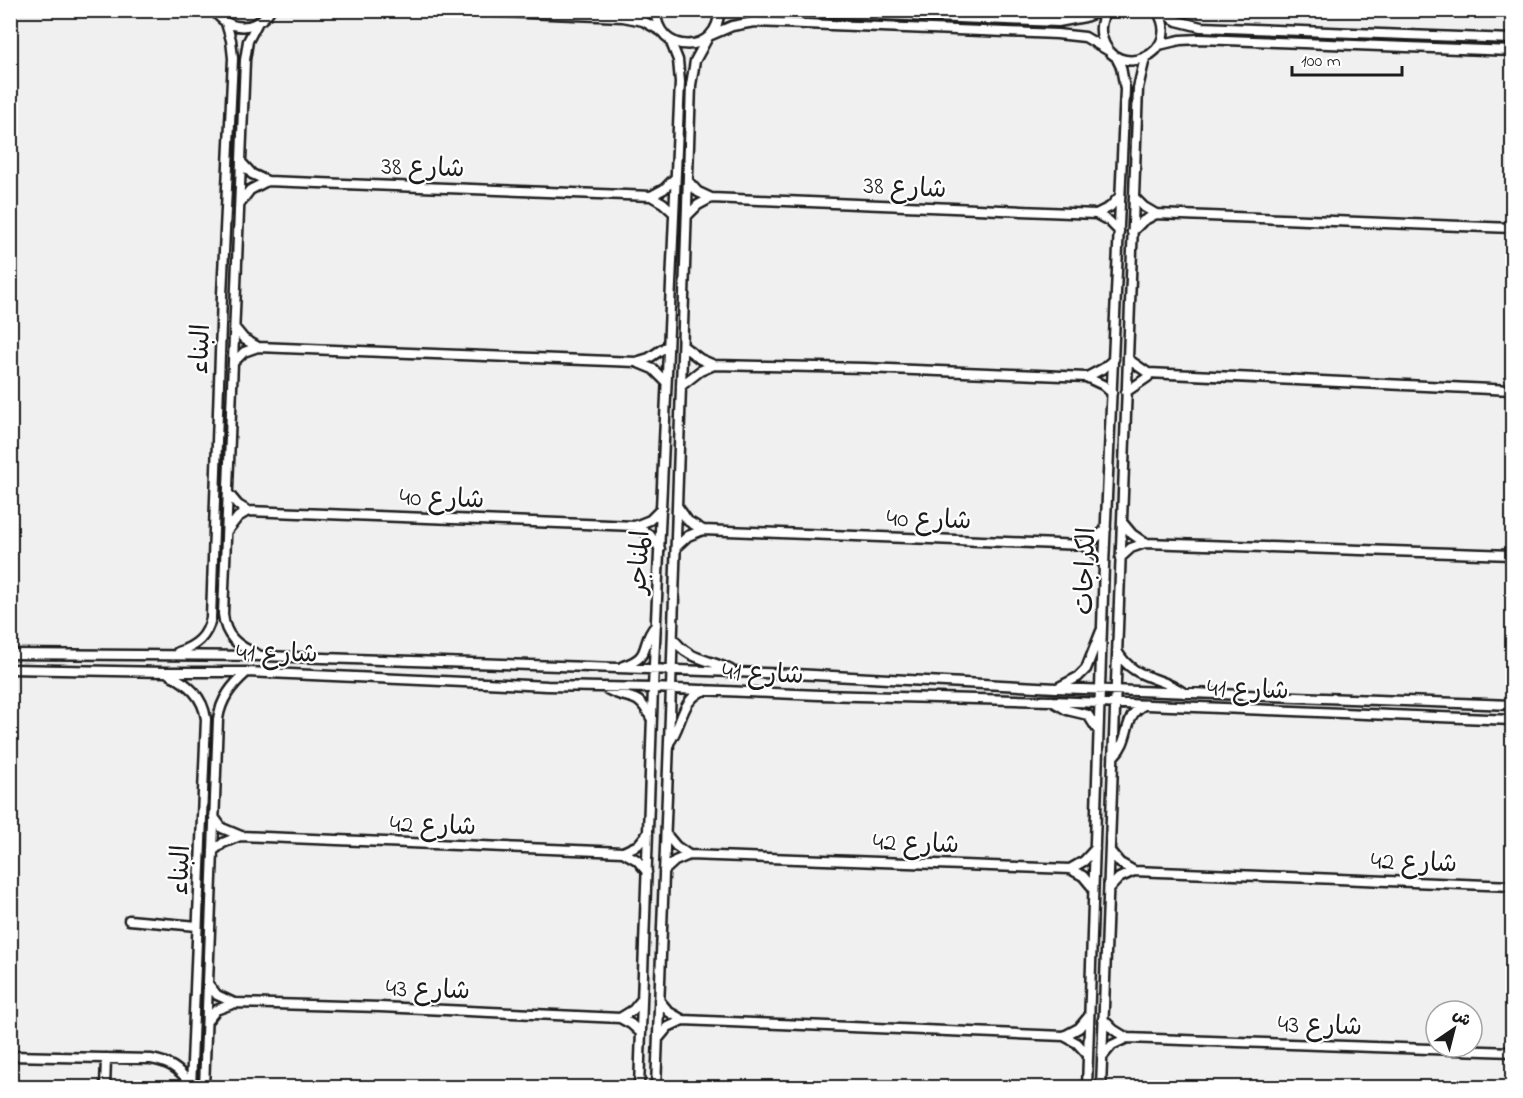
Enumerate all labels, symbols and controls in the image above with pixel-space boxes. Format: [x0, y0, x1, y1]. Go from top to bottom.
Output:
scale bar [1292, 39, 1402, 77]
text: 100 m [1301, 49, 1341, 75]
street label: شارع 38 [381, 149, 465, 189]
street label: شارع 38 [862, 168, 947, 210]
street label: البناء [182, 323, 222, 375]
street label: شارع 40 [399, 480, 485, 520]
street label: شارع 40 [886, 501, 972, 541]
street label: الكراجات [1066, 526, 1108, 616]
street label: المناجر [620, 529, 662, 597]
street label: شارع 41 [236, 635, 318, 675]
street label: شارع 41 [721, 654, 805, 696]
street label: شارع 41 [1206, 671, 1289, 711]
street label: شارع 42 [389, 807, 477, 847]
street label: شارع 42 [872, 825, 960, 865]
street label: البناء [162, 844, 202, 896]
street label: شارع 42 [1370, 844, 1458, 884]
street label: شارع 43 [385, 971, 471, 1011]
north arrow [1424, 999, 1484, 1059]
text: ش [1447, 1003, 1476, 1033]
street label: شارع 43 [1277, 1007, 1363, 1047]

